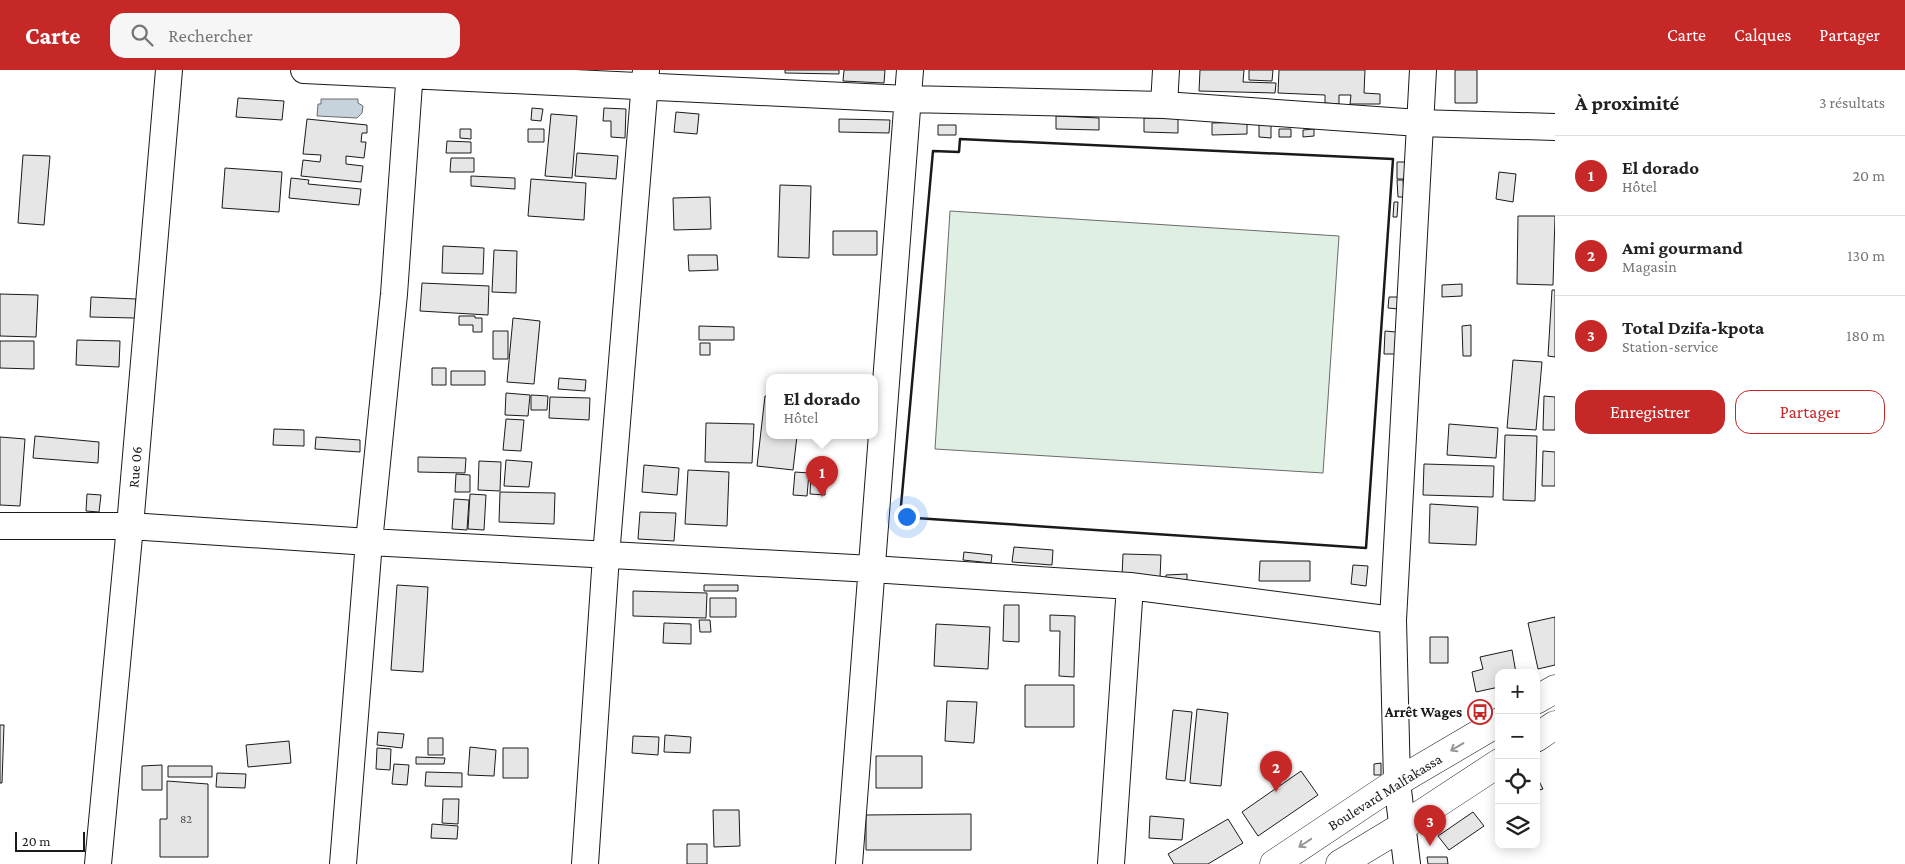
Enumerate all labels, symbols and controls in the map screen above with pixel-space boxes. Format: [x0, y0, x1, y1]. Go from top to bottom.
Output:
search box [110, 13, 460, 58]
icon: search [128, 21, 156, 49]
text: Carte [25, 22, 80, 49]
text: Rechercher [168, 25, 253, 46]
text: Carte [1667, 25, 1706, 45]
text: Calques [1734, 25, 1791, 45]
text: Partager [1819, 25, 1880, 45]
text: À proximité [1575, 91, 1679, 115]
text: 3 résultats [1819, 94, 1885, 111]
text: El dorado [1622, 157, 1699, 178]
text: 1 [1588, 167, 1594, 184]
text: 20 m [1852, 167, 1885, 184]
text: Hôtel [1622, 178, 1657, 195]
text: Ami gourmand [1622, 237, 1743, 258]
text: 2 [1587, 247, 1595, 264]
text: 130 m [1847, 247, 1885, 264]
text: Magasin [1622, 258, 1677, 275]
text: Total Dzifa-kpota [1622, 317, 1764, 338]
text: 3 [1587, 327, 1595, 344]
text: 180 m [1846, 327, 1885, 344]
text: Station-service [1622, 338, 1718, 355]
popup [766, 374, 878, 439]
text: El dorado [783, 388, 861, 409]
button: Enregistrer [1575, 390, 1725, 434]
button: Partager [1735, 390, 1885, 434]
text: Hôtel [783, 409, 818, 426]
street label: Rue 06 [125, 446, 145, 488]
pin: 1 [806, 456, 838, 497]
your location [894, 504, 920, 530]
map controls [1495, 669, 1540, 849]
button: + [1495, 669, 1540, 714]
bus stop icon: Arrêt Wages [1467, 699, 1493, 725]
place label: Arrêt Wages [1384, 704, 1462, 720]
button: − [1495, 714, 1540, 759]
one-way arrow [1450, 742, 1464, 752]
street label: Boulevard Malfakassa [1325, 750, 1445, 834]
pin: 2 [1260, 751, 1292, 792]
button: locate [1495, 759, 1540, 804]
button: layers [1495, 804, 1540, 849]
pin: 3 [1414, 805, 1446, 846]
house number: 82 [180, 812, 192, 826]
scale bar [15, 829, 85, 852]
text: 20 m [22, 833, 50, 849]
one-way arrow [1298, 838, 1312, 848]

